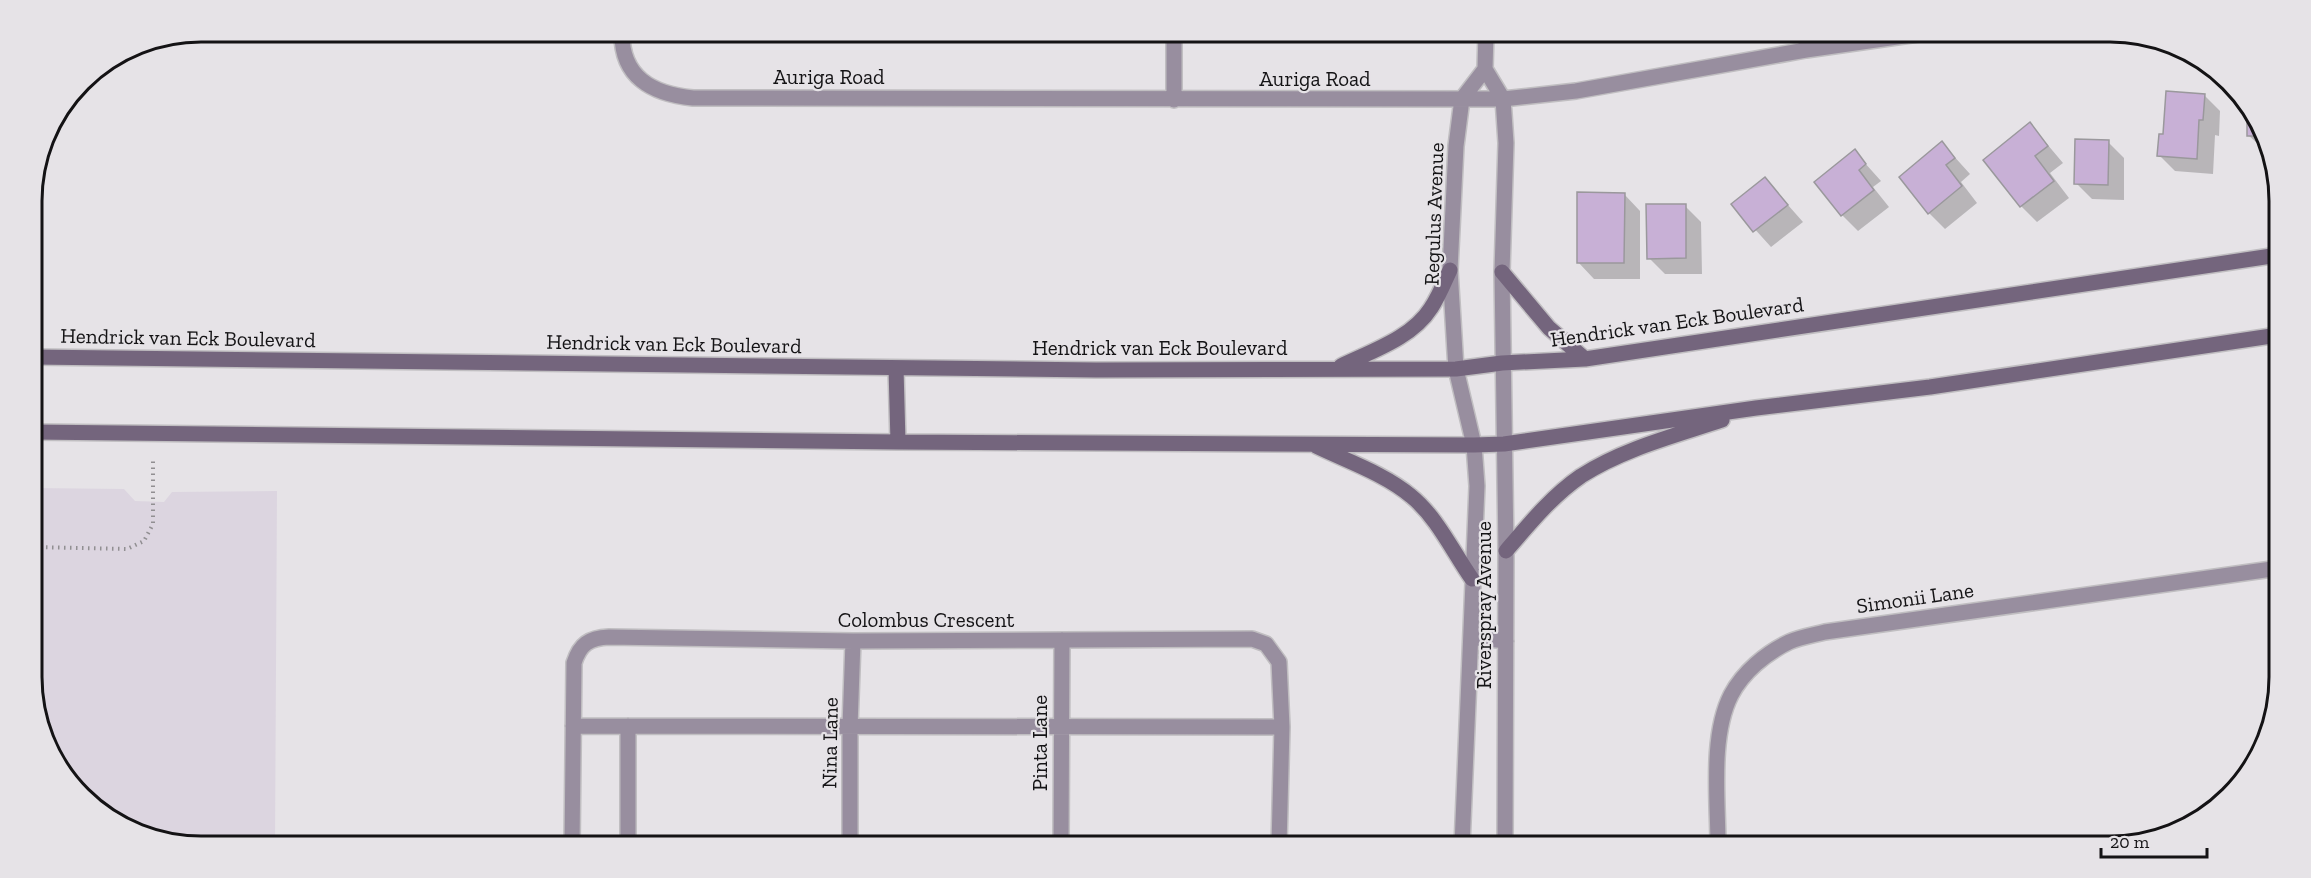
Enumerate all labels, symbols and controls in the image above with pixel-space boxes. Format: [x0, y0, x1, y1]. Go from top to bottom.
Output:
street label: Auriga Road [773, 64, 885, 89]
street label: Auriga Road [1259, 66, 1371, 91]
street label: Regulus Avenue [1419, 142, 1448, 286]
street label: Hendrick van Eck Boulevard [1549, 291, 1806, 352]
street label: Hendrick van Eck Boulevard [60, 323, 316, 352]
street label: Hendrick van Eck Boulevard [546, 329, 802, 358]
street label: Hendrick van Eck Boulevard [1032, 335, 1288, 360]
street label: Riverspray Avenue [1471, 521, 1496, 689]
street label: Simonii Lane [1855, 577, 1975, 618]
street label: Colombus Crescent [838, 607, 1015, 632]
street label: Pinta Lane [1027, 695, 1052, 791]
street label: Nina Lane [816, 697, 843, 789]
scale bar [2101, 821, 2208, 859]
text: 20 m [2110, 831, 2150, 853]

